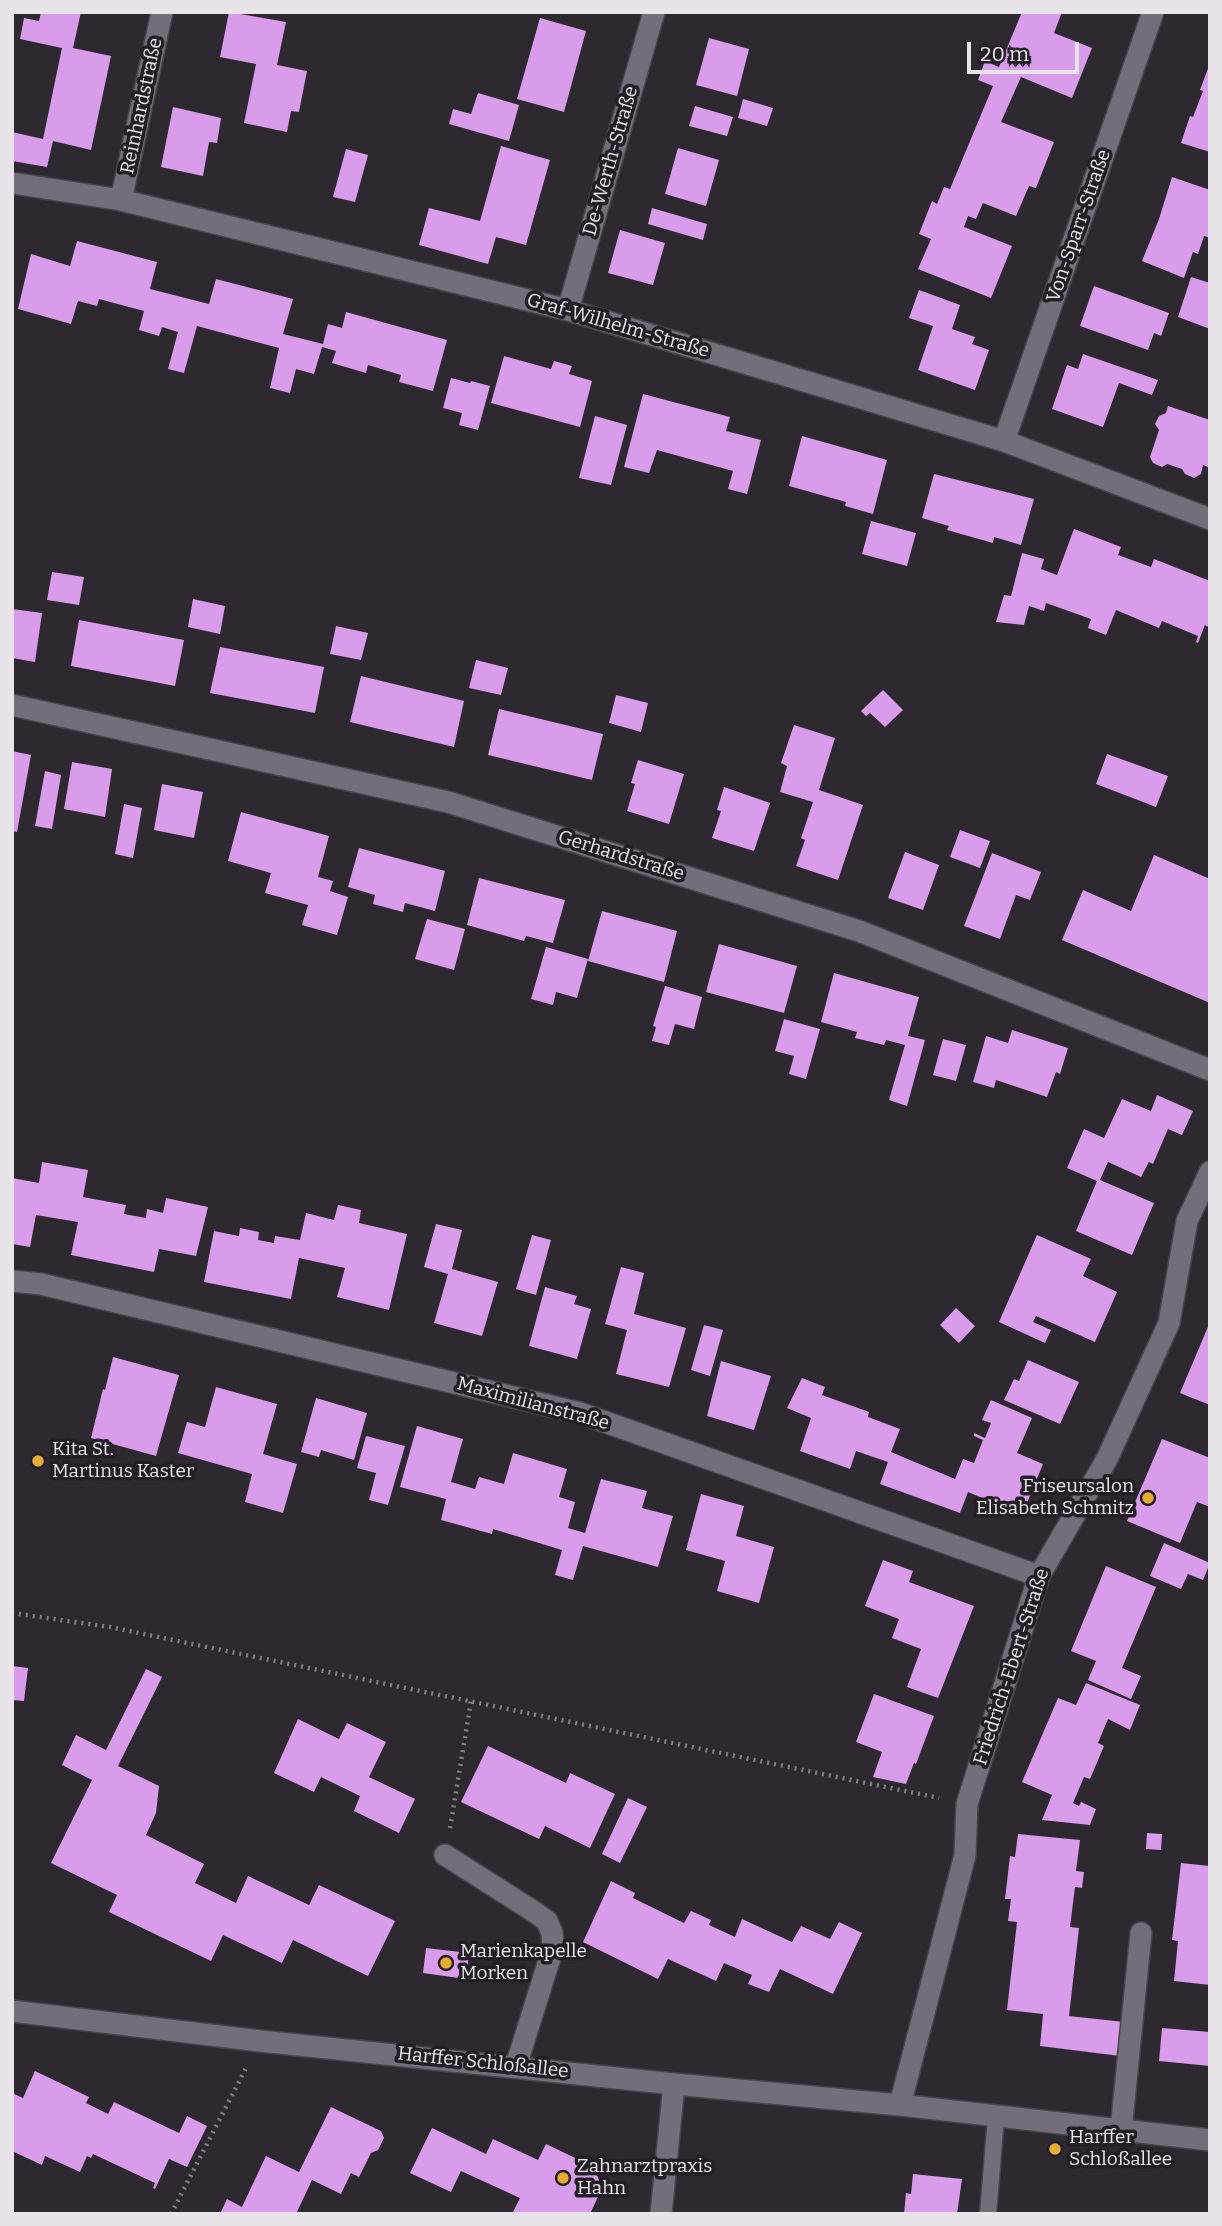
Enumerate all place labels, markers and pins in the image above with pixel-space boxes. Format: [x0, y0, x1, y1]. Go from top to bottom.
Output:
place label: Kita St. Martinus Kaster [52, 1439, 194, 1483]
marker: Kita St. Martinus Kaster [30, 1453, 46, 1469]
place label: Friseursalon Elisabeth Schmitz [976, 1476, 1134, 1520]
marker: Friseursalon Elisabeth Schmitz [1140, 1490, 1156, 1506]
place label: Marienkapelle Morken [460, 1941, 587, 1985]
marker: Marienkapelle Morken [438, 1955, 454, 1971]
place label: Harffer Schloßallee [1069, 2127, 1172, 2171]
marker: Harffer Schloßallee [1047, 2141, 1063, 2157]
place label: Zahnarztpraxis Hahn [577, 2156, 712, 2200]
marker: Zahnarztpraxis Hahn [555, 2170, 571, 2186]

